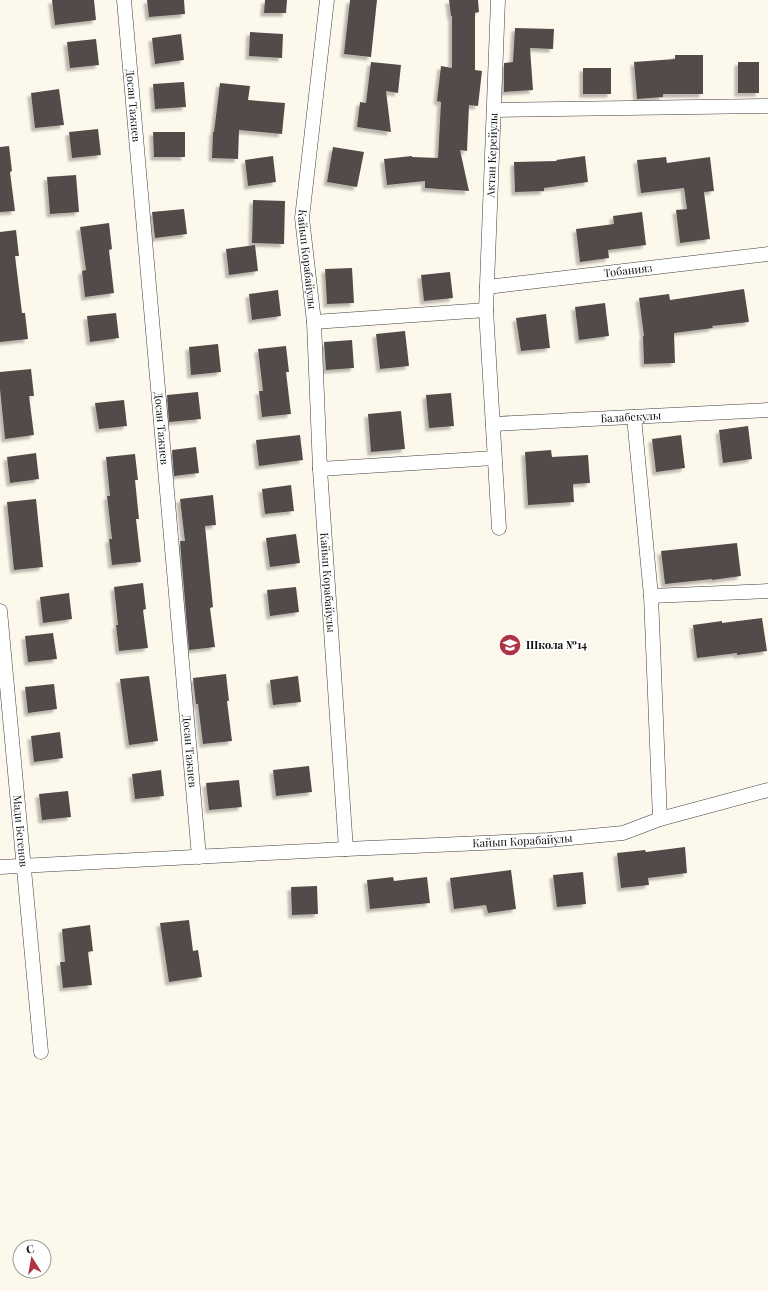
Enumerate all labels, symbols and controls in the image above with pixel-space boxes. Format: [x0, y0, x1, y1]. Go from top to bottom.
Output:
street label: Досан Тажиев [123, 69, 144, 143]
street label: Актан Керейулы [482, 112, 501, 199]
street label: Кайып Корабайулы [295, 209, 321, 311]
street label: Тобанияз [603, 260, 653, 280]
street label: Досан Тажиев [151, 391, 173, 465]
street label: Балабекулы [600, 407, 662, 426]
street label: Кайып Корабайулы [317, 532, 339, 634]
school or university icon: Школа №14 [497, 632, 523, 658]
place label: Школа №14 [526, 637, 587, 652]
street label: Досан Тажиев [180, 714, 201, 788]
street label: Мади Бегенов [10, 794, 32, 868]
street label: Кайып Корабайулы [472, 830, 574, 850]
north arrow [12, 1239, 52, 1279]
text: С [25, 1241, 35, 1257]

